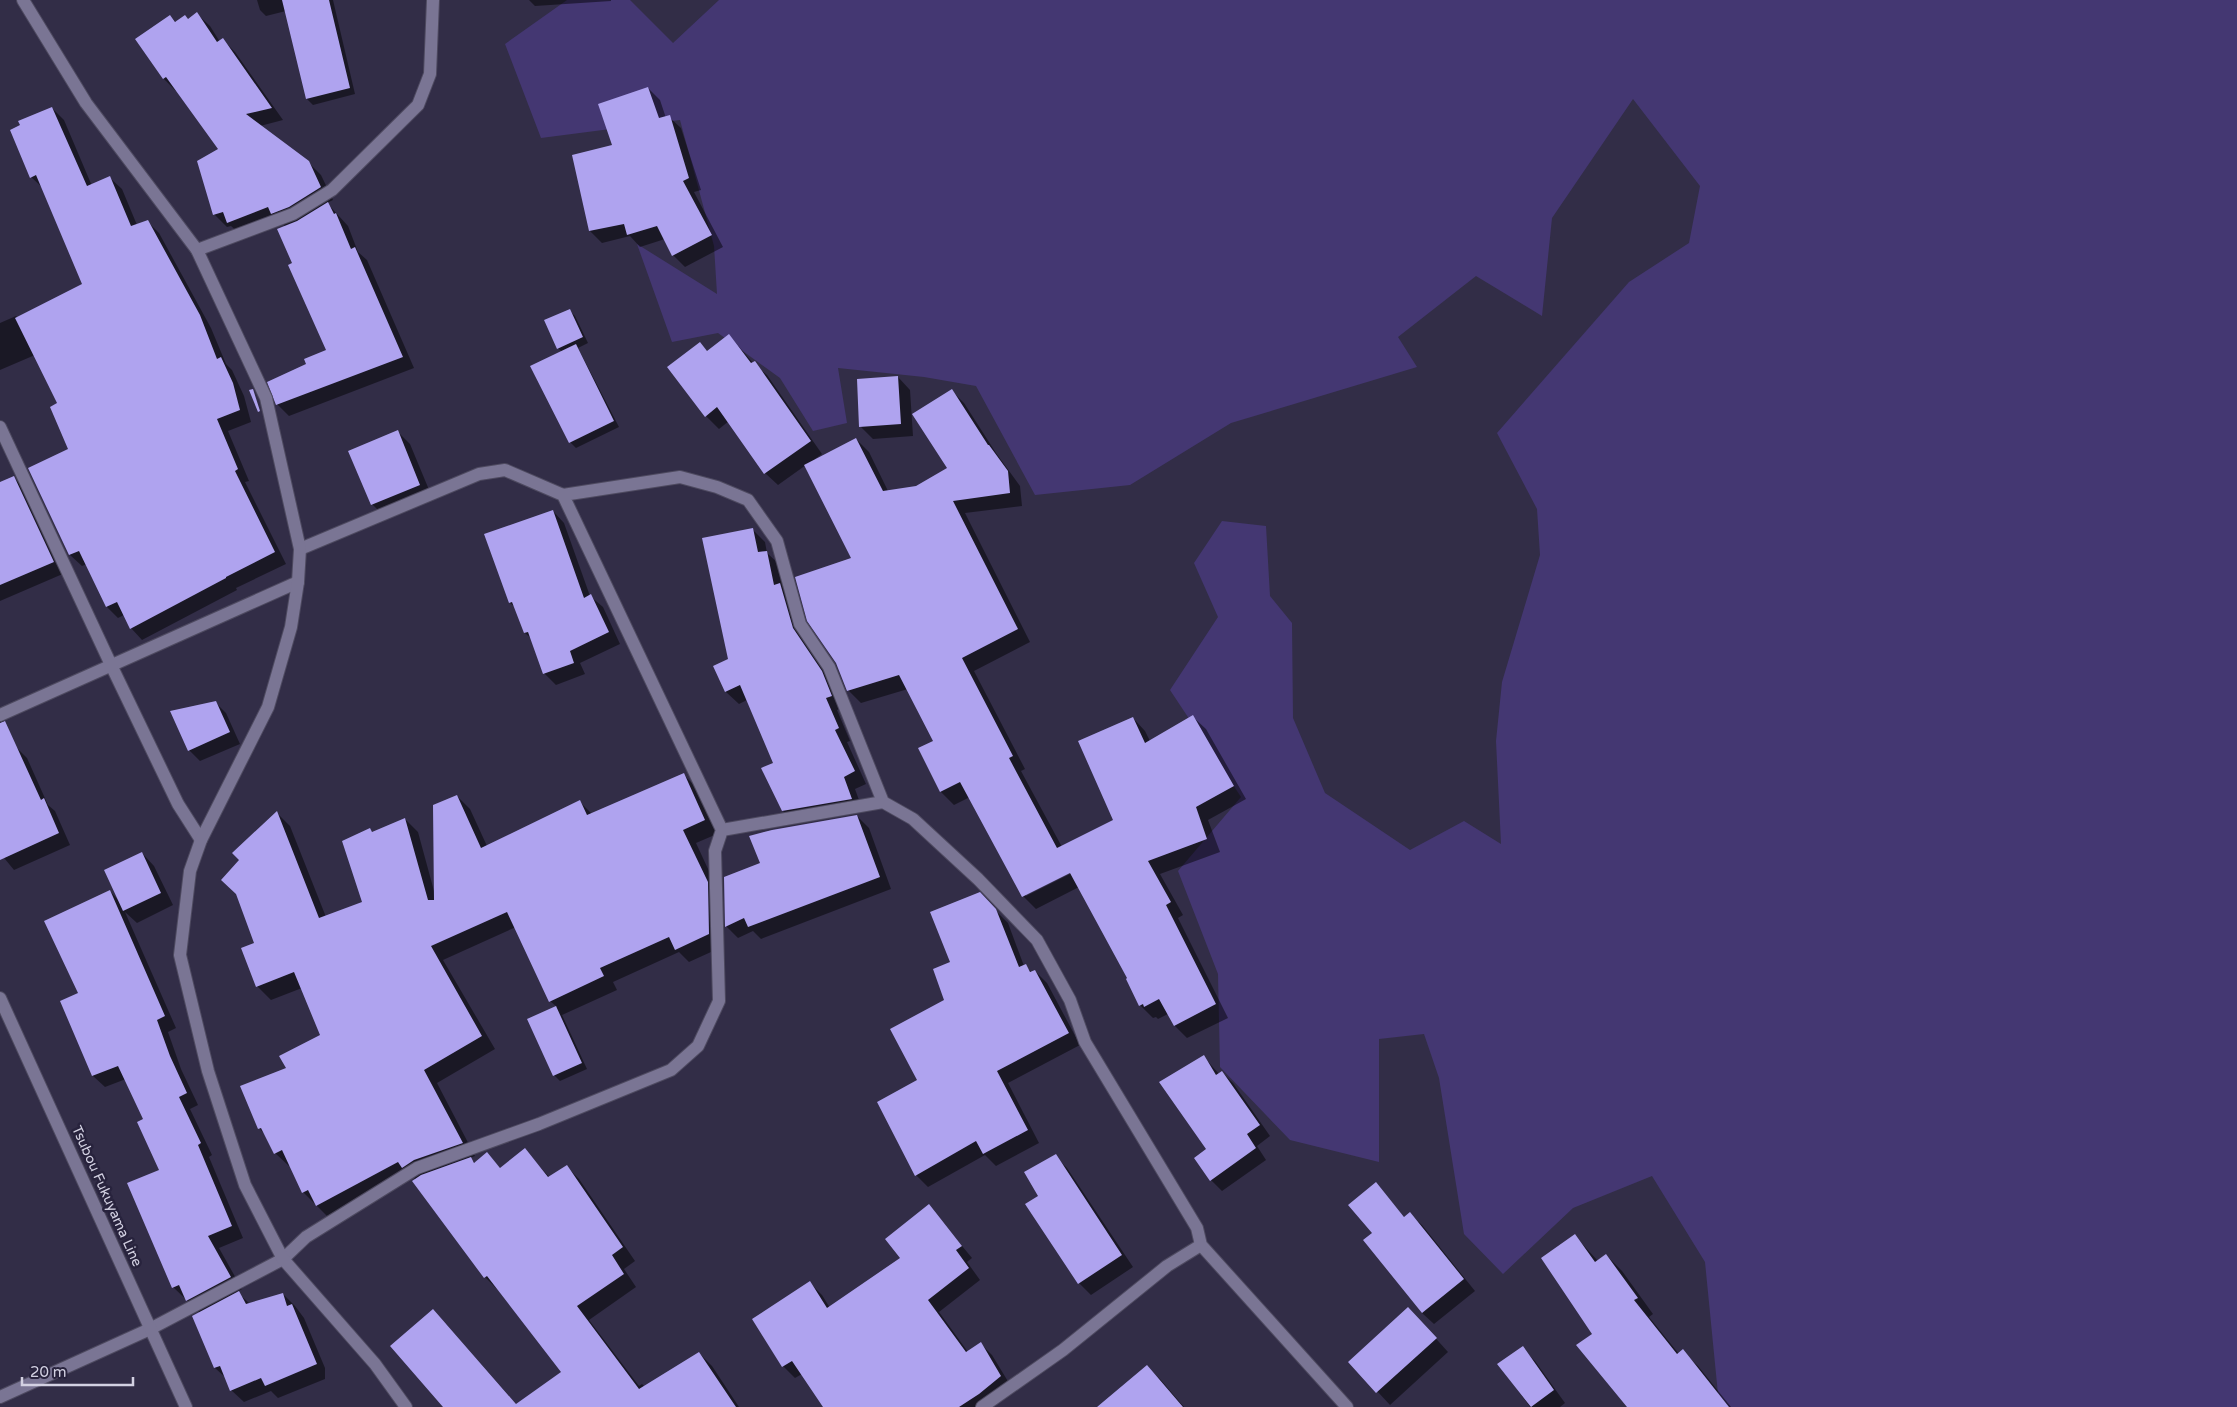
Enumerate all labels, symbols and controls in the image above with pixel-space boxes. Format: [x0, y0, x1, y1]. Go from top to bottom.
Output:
street label: Tsubou Fukuyama Line [68, 1123, 146, 1269]
scale bar [22, 1354, 134, 1386]
text: 20 m [30, 1363, 67, 1381]

